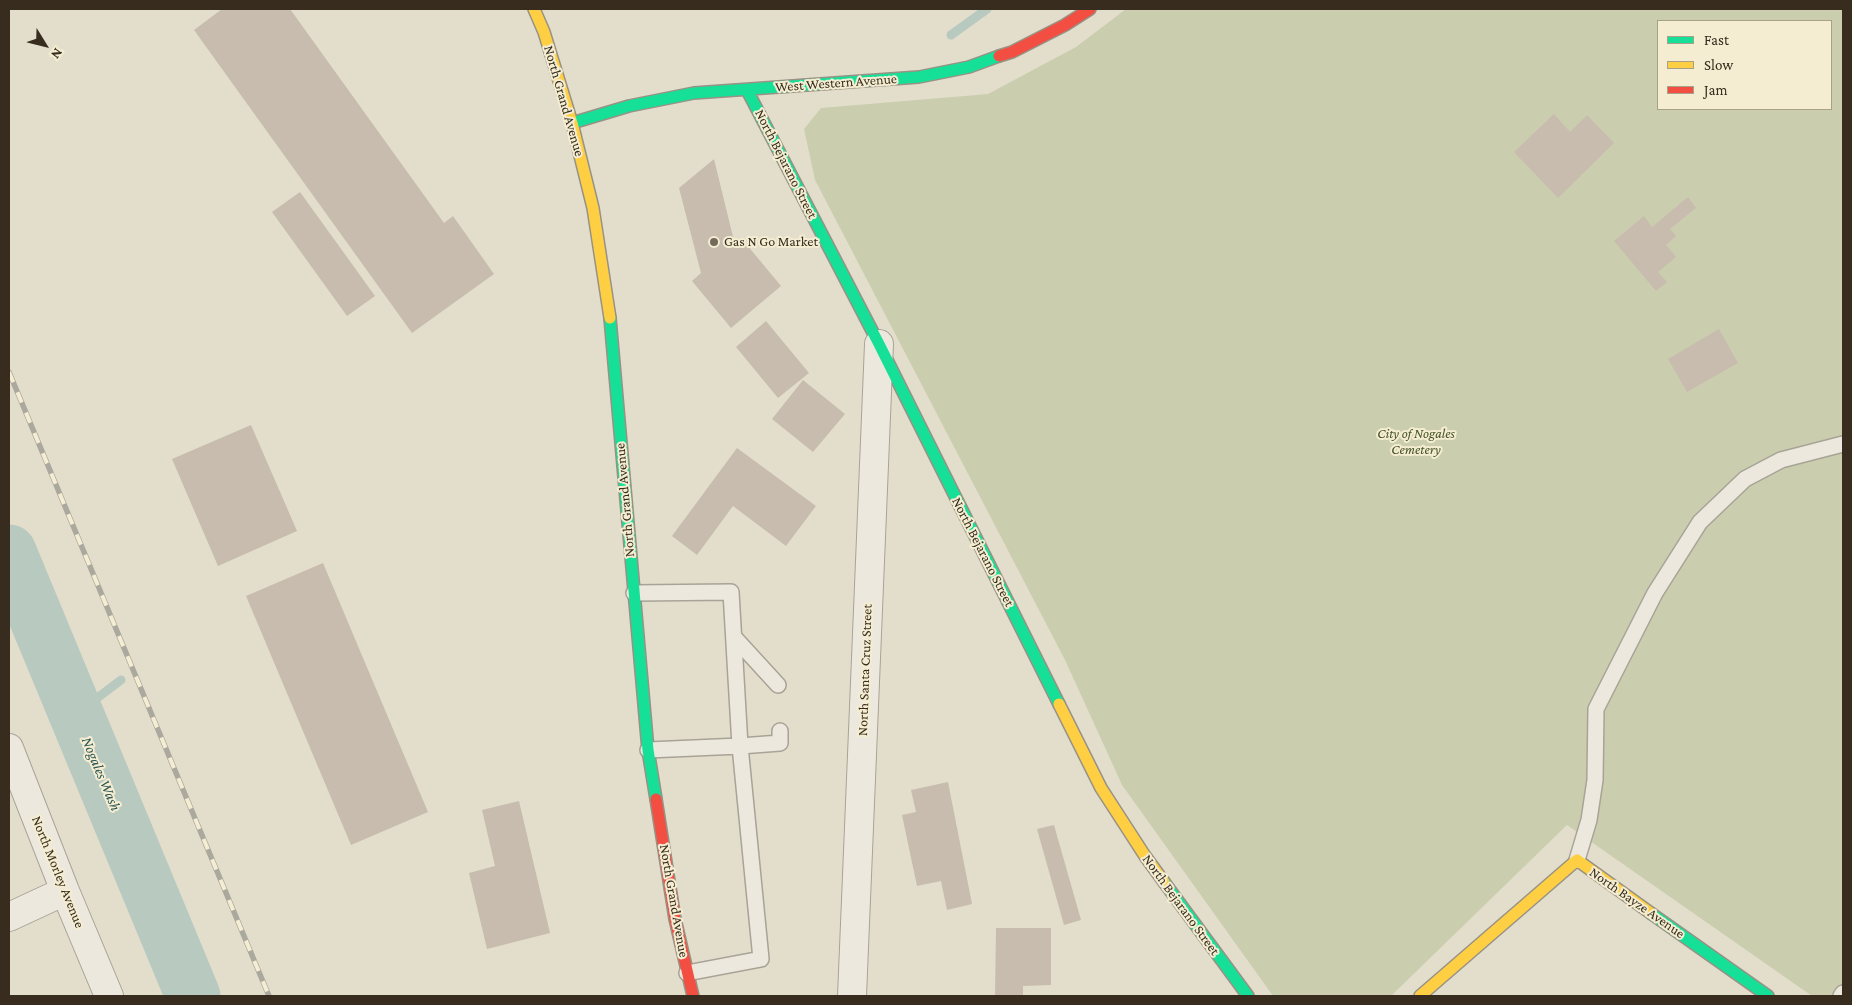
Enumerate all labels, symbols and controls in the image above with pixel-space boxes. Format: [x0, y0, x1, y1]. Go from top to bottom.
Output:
north arrow [20, 20, 70, 70]
legend [1657, 20, 1832, 110]
text: Fast [1704, 32, 1729, 48]
street label: North Grand Avenue [540, 44, 588, 158]
text: N [48, 45, 66, 62]
text: Slow [1704, 57, 1733, 73]
street label: West Western Avenue [774, 70, 898, 96]
text: Jam [1704, 82, 1727, 98]
street label: North Bejarano Street [751, 106, 821, 222]
place label: Gas N Go Market [724, 234, 818, 250]
marker: Gas N Go Market [708, 236, 720, 248]
park label: City of Nogales Cemetery [1377, 426, 1455, 458]
street label: North Grand Avenue [612, 442, 638, 558]
street label: North Bejarano Street [948, 494, 1018, 610]
street label: North Santa Cruz Street [854, 604, 876, 736]
water label: Nogales Wash [77, 734, 125, 814]
street label: North Morley Avenue [28, 814, 88, 930]
street label: North Grand Avenue [656, 843, 692, 959]
street label: North Bejarano Street [1139, 851, 1223, 959]
street label: North Bayze Avenue [1586, 864, 1688, 942]

